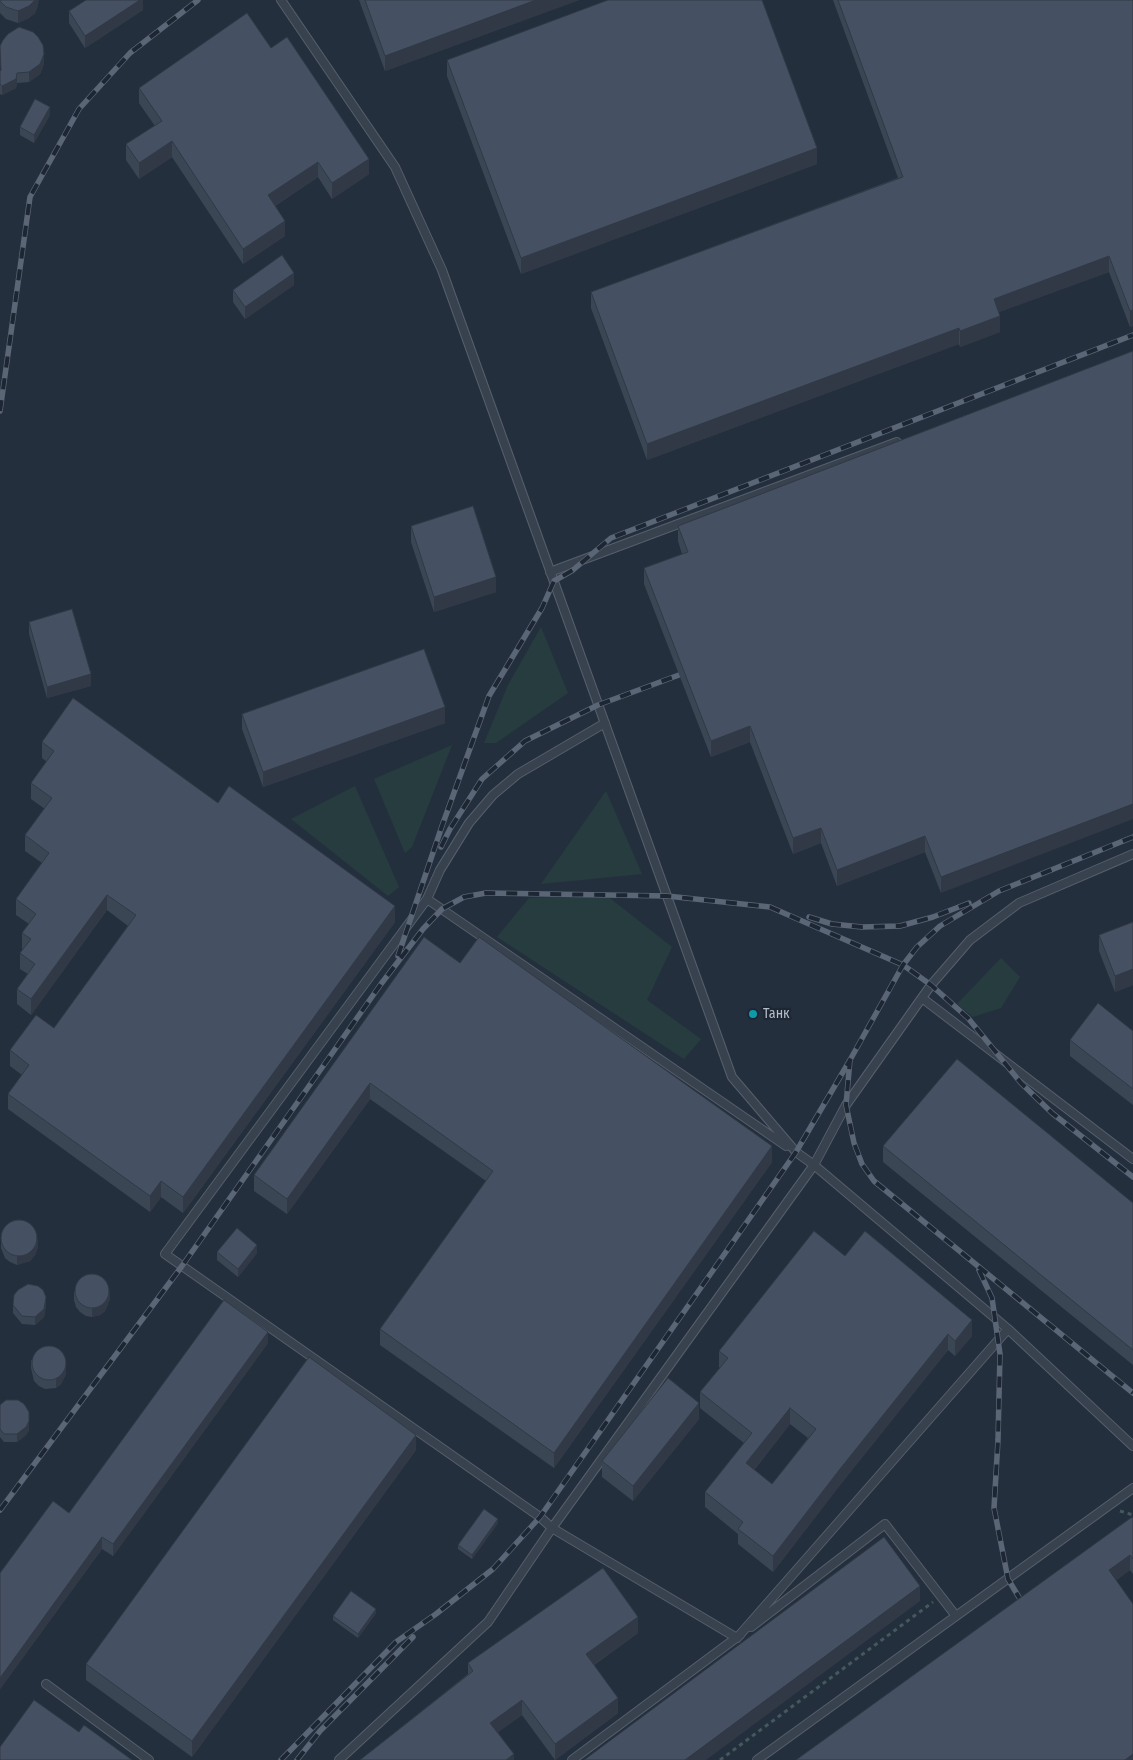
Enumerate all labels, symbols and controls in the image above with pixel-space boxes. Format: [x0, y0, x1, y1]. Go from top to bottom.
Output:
place label: Танк [763, 1006, 790, 1022]
marker: Танк [747, 1008, 759, 1020]

